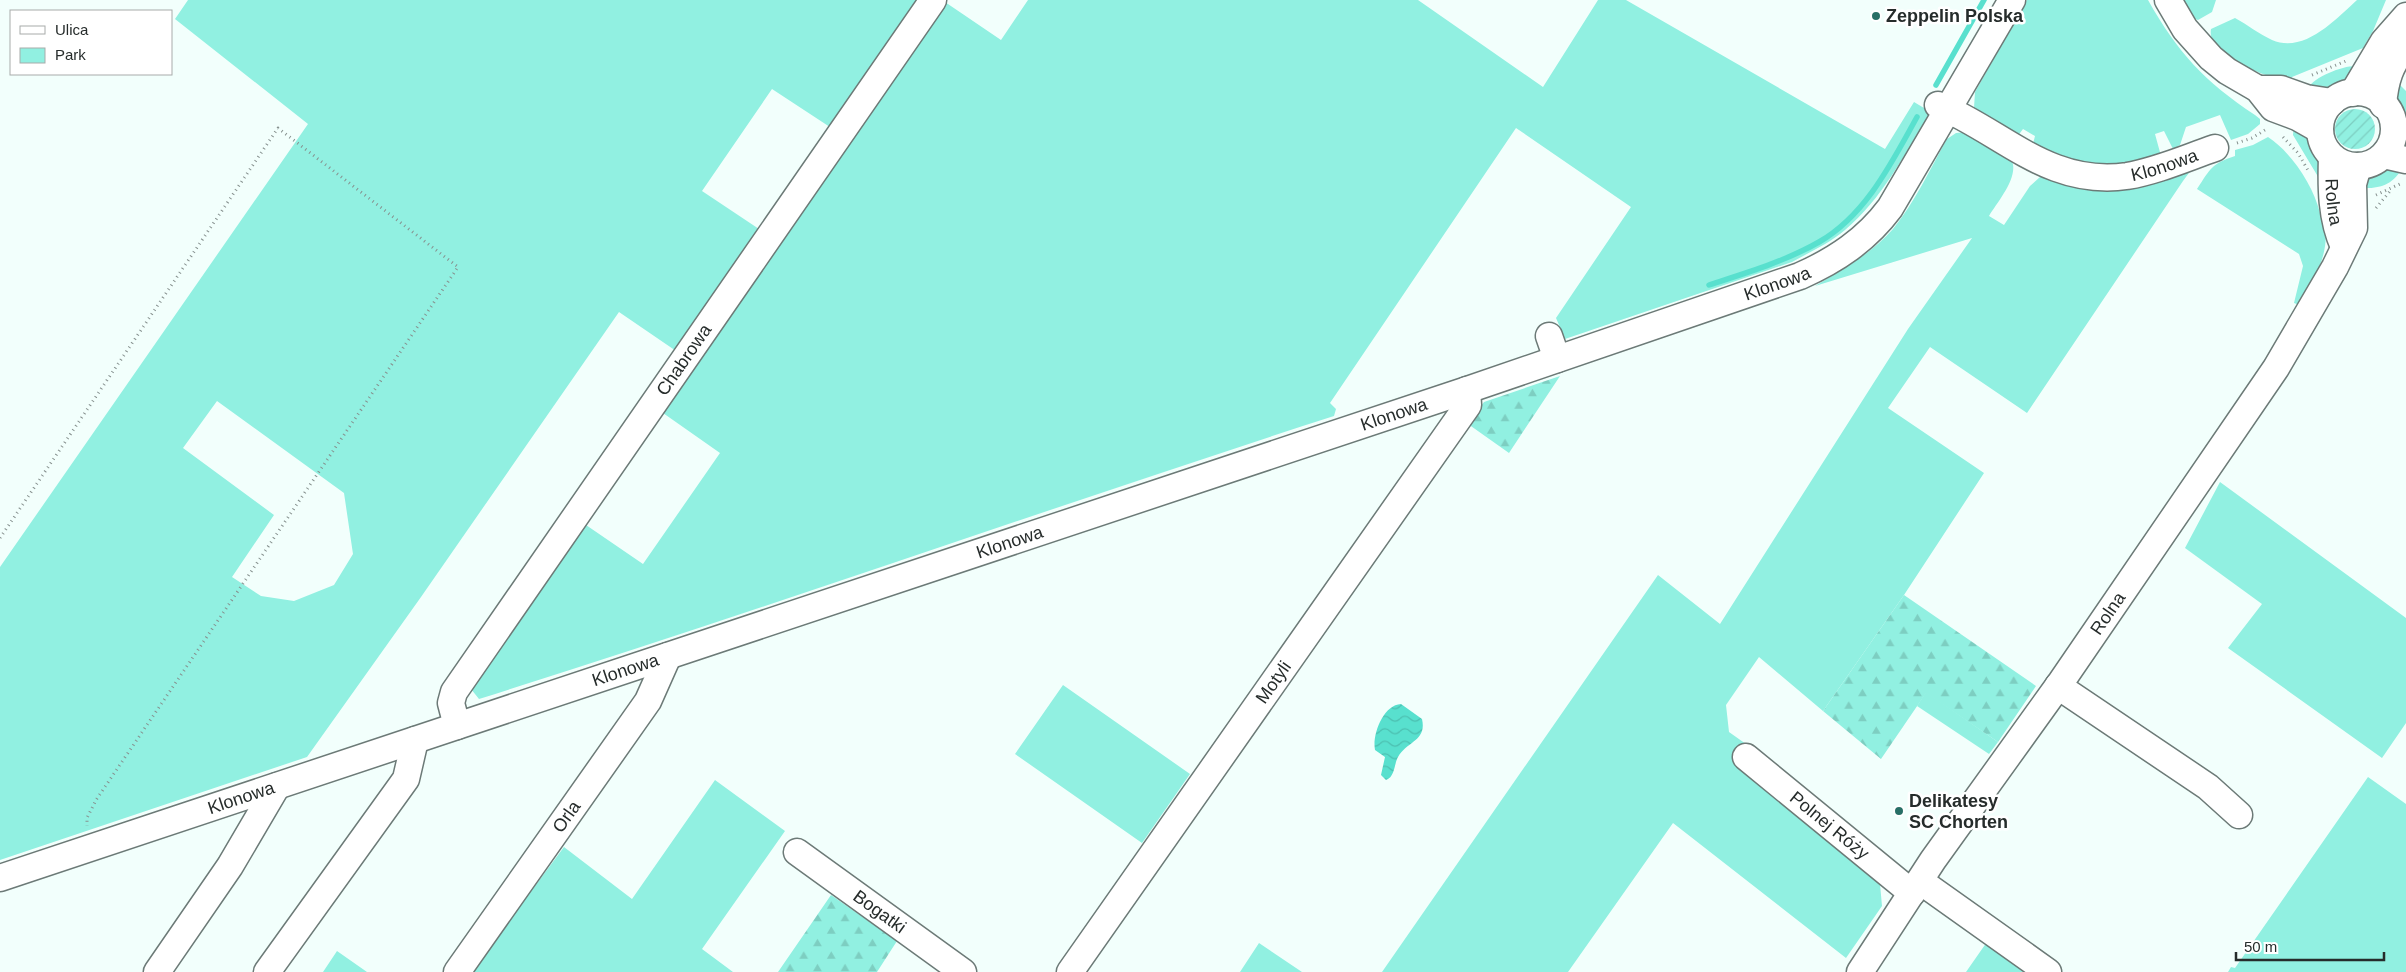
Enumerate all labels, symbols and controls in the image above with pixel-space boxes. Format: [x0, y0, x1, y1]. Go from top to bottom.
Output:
place label: Zeppelin Polska [1886, 6, 2024, 26]
legend [10, 10, 172, 75]
marker: Zeppelin Polska [1870, 10, 1882, 22]
text: Ulica [55, 21, 89, 38]
text: Park [55, 46, 86, 63]
street label: Klonowa [2129, 145, 2202, 185]
street label: Rolna [2322, 178, 2346, 228]
street label: Klonowa [1741, 262, 1815, 304]
street label: Chabrowa [652, 320, 716, 399]
street label: Klonowa [1358, 394, 1431, 435]
street label: Klonowa [974, 521, 1046, 563]
street label: Rolna [2086, 588, 2130, 639]
street label: Klonowa [589, 649, 662, 690]
street label: Motyli [1252, 657, 1295, 707]
street label: Klonowa [205, 777, 278, 818]
street label: Polnej Róży [1786, 787, 1873, 864]
place label: Delikatesy SC Chorten [1909, 791, 2008, 832]
street label: Orla [548, 796, 585, 836]
marker: Delikatesy SC Chorten [1893, 805, 1905, 817]
street label: Bogatki [849, 886, 910, 937]
scale bar [2236, 930, 2384, 962]
text: 50 m [2244, 938, 2277, 955]

